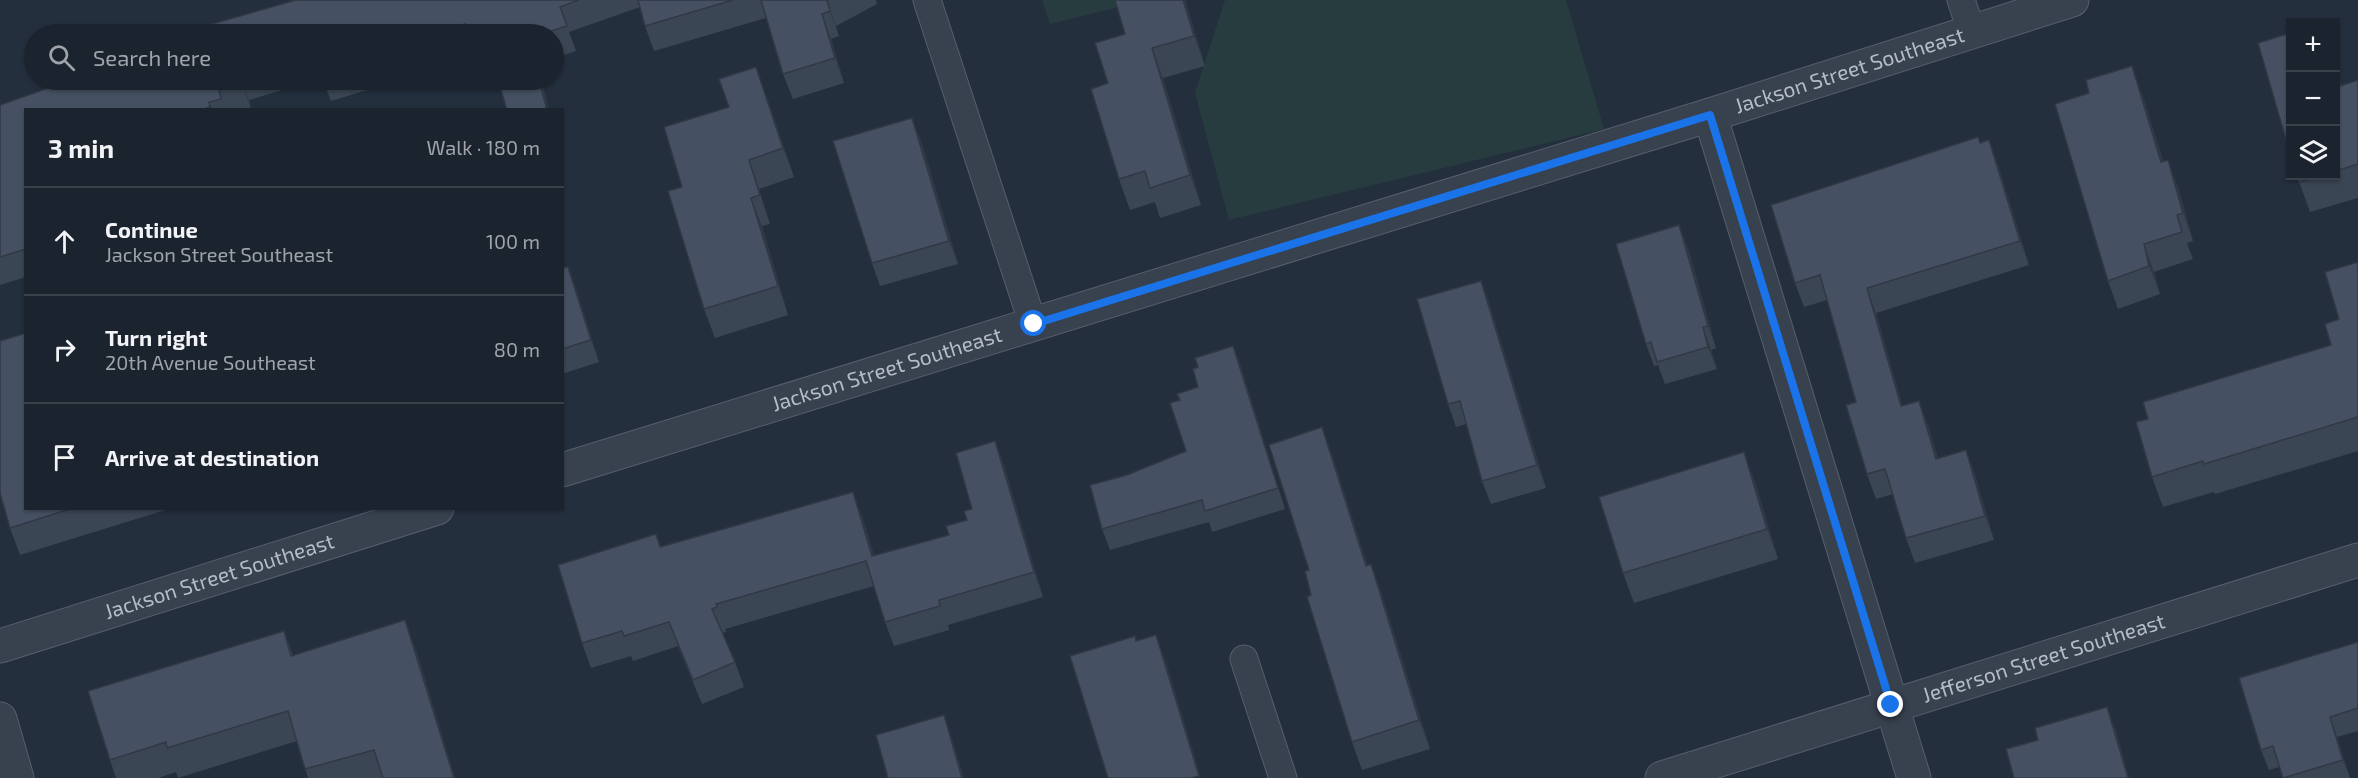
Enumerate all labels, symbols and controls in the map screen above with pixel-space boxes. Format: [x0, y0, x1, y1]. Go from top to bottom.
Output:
map controls [2286, 18, 2340, 180]
button: + [2286, 18, 2340, 72]
street label: Jackson Street Southeast [1731, 21, 1967, 117]
search box [24, 24, 564, 90]
icon: search [45, 41, 78, 74]
text: Search here [93, 44, 211, 70]
button: − [2286, 72, 2340, 126]
button: layers [2286, 126, 2340, 180]
text: 3 min [48, 132, 114, 163]
text: Walk · 180 m [427, 135, 540, 159]
text: Continue [105, 216, 198, 242]
icon: ahead [48, 225, 81, 258]
text: 100 m [486, 229, 540, 253]
text: Jackson Street Southeast [105, 242, 333, 266]
route start [1020, 310, 1046, 336]
street label: Jackson Street Southeast [768, 321, 1005, 415]
text: Turn right [105, 324, 207, 350]
icon: right [48, 333, 81, 366]
text: 80 m [494, 337, 540, 361]
text: 20th Avenue Southeast [105, 350, 316, 374]
icon: arrive [48, 441, 81, 474]
text: Arrive at destination [105, 444, 319, 470]
street label: Jackson Street Southeast [101, 527, 337, 623]
street label: Jefferson Street Southeast [1919, 607, 2168, 707]
route end [1877, 691, 1903, 717]

